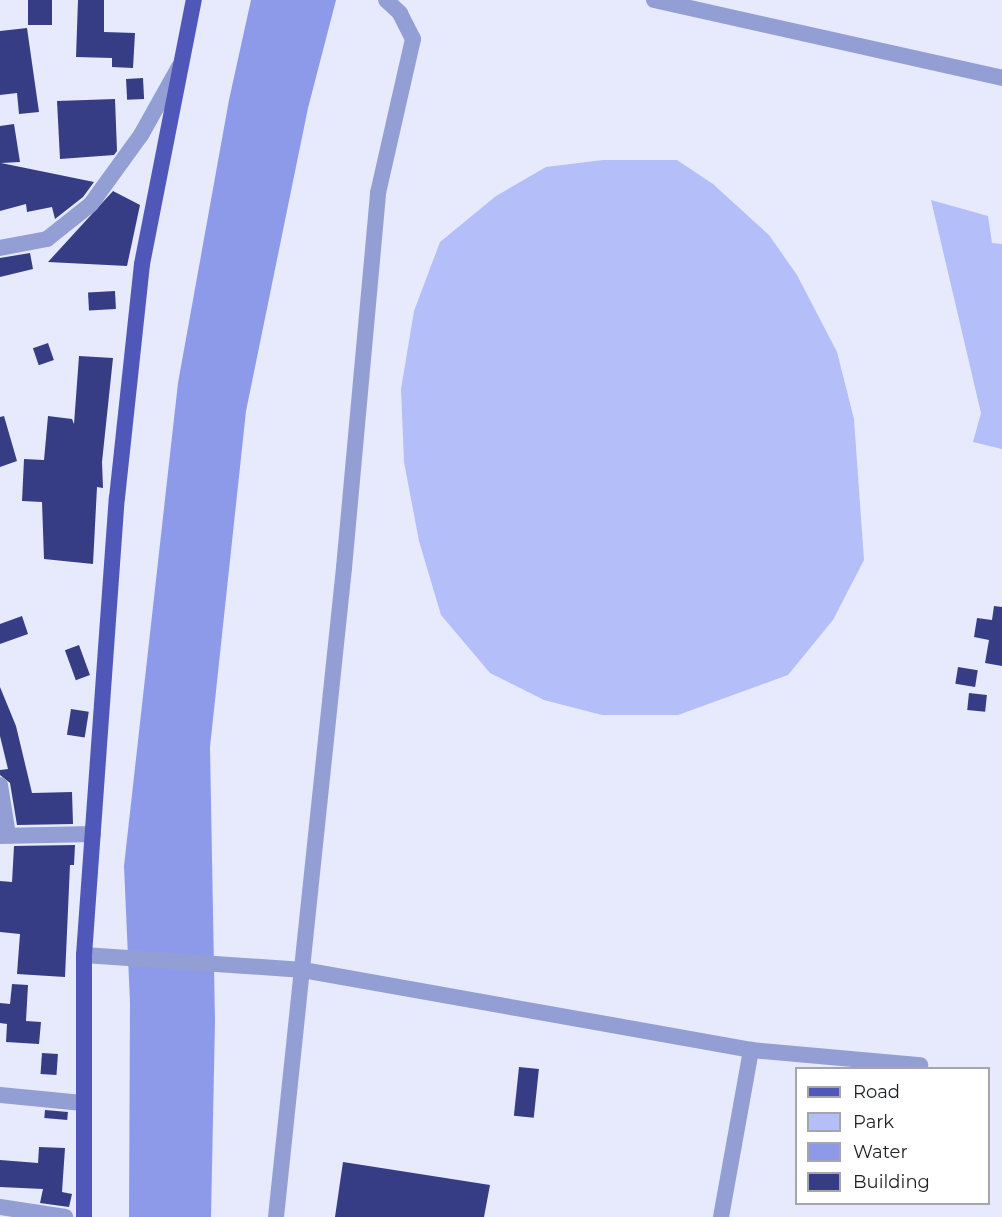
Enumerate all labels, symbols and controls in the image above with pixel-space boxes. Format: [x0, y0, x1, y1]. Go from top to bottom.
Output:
legend [795, 1067, 990, 1205]
text: Road [853, 1081, 900, 1103]
text: Park [853, 1111, 894, 1133]
text: Water [853, 1141, 908, 1163]
text: Building [853, 1171, 930, 1193]

